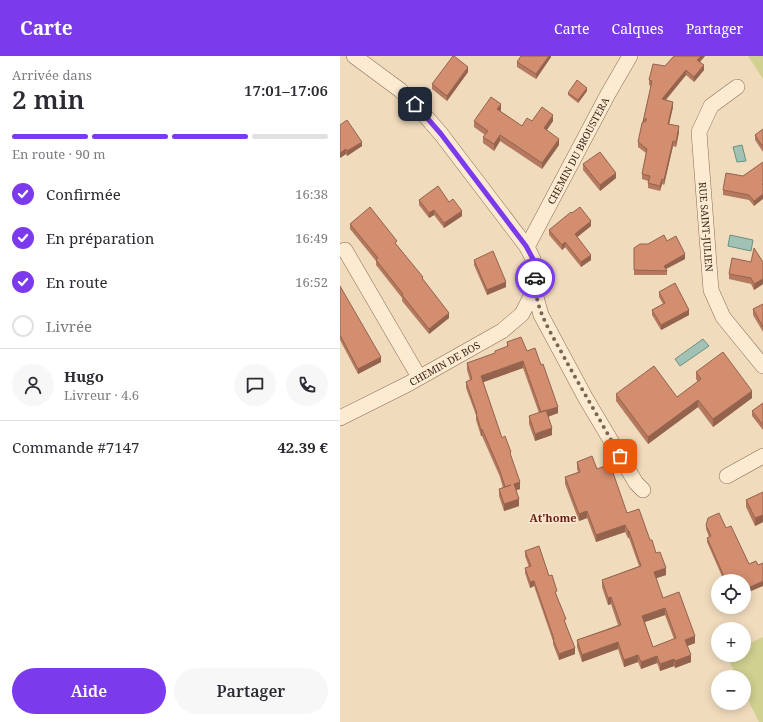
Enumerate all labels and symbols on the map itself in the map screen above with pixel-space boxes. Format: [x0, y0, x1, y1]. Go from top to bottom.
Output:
pin [398, 87, 432, 121]
street label: CHEMIN DU BROUSTERA [544, 94, 613, 207]
street label: RUE SAINT-JULIEN [696, 182, 717, 273]
courier [515, 258, 555, 298]
street label: CHEMIN DE BOS [407, 338, 482, 389]
pin [603, 439, 637, 473]
district label: At'home [529, 510, 577, 525]

